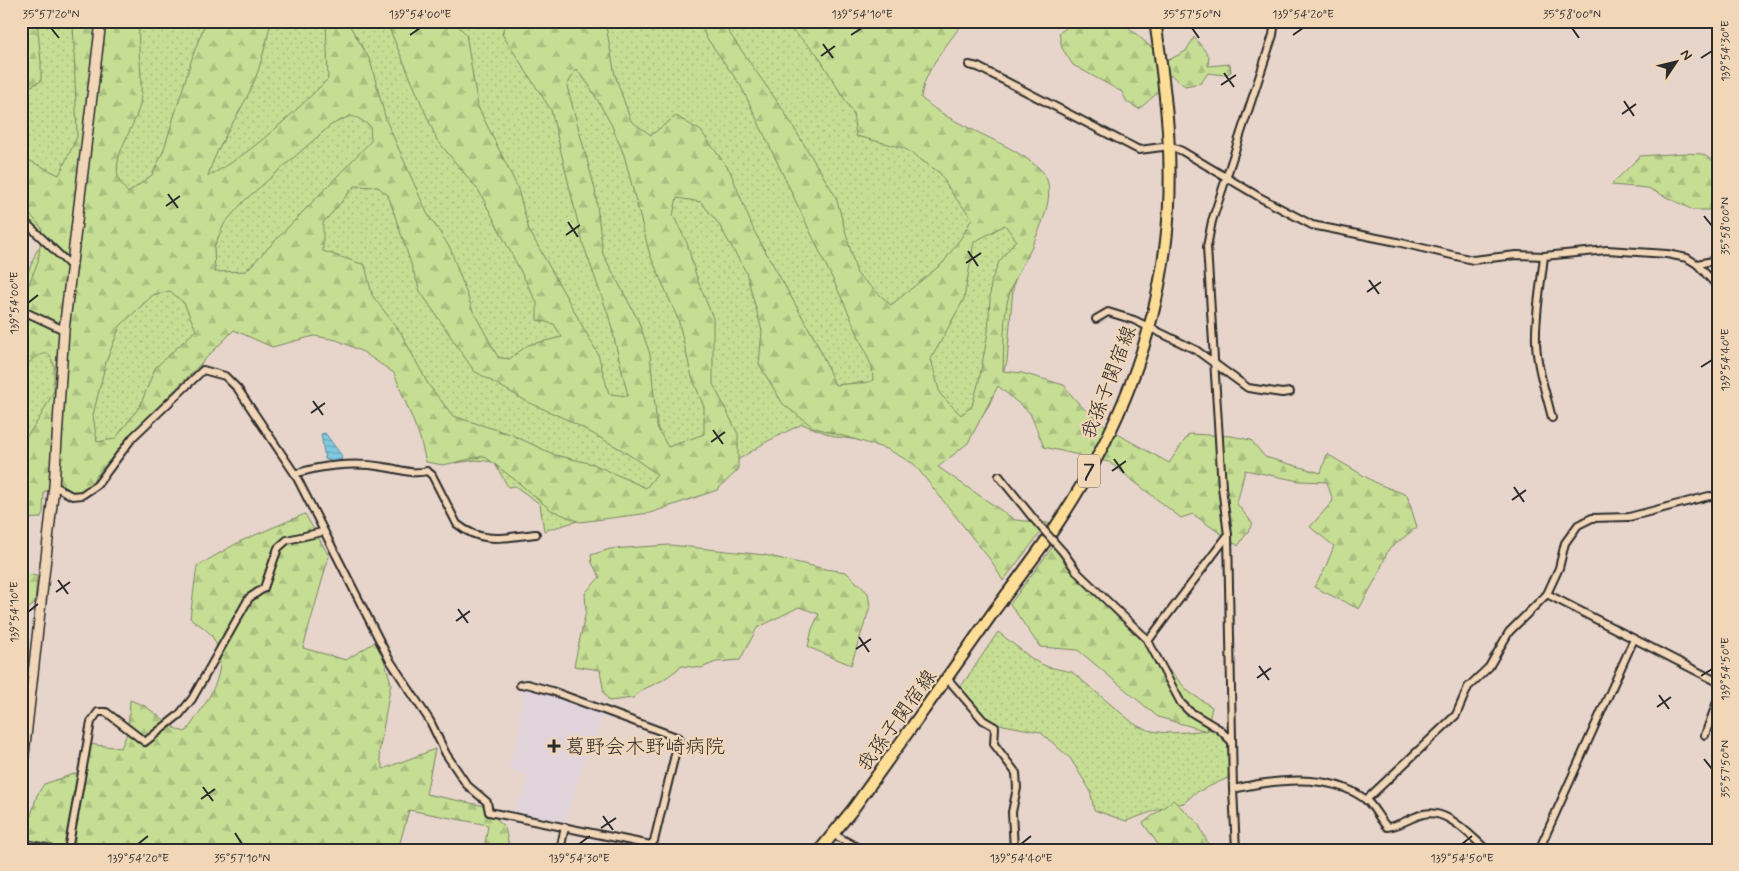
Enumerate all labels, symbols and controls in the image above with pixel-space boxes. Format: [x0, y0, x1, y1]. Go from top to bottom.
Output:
text: 35°57'20"N [23, 7, 79, 23]
text: 139°54'00"E [389, 7, 451, 23]
text: 139°54'10"E [831, 7, 893, 23]
text: 35°57'50"N [1163, 7, 1221, 23]
text: 139°54'20"E [1272, 7, 1334, 23]
text: 35°58'00"N [1543, 7, 1601, 23]
text: 139°54'30"E [1718, 20, 1734, 82]
north arrow [1652, 38, 1702, 88]
text: N [1676, 46, 1696, 64]
text: 35°58'00"N [1718, 197, 1734, 255]
text: 139°54'00"E [7, 272, 23, 334]
street label: 我孫子関宿線 [1075, 322, 1144, 443]
text: 139°54'40"E [1718, 328, 1734, 392]
road number: 7 [1078, 454, 1100, 488]
text: 139°54'10"E [7, 581, 23, 643]
text: 139°54'50"E [1718, 637, 1734, 701]
street label: 我孫子関宿線 [851, 664, 943, 777]
place label: 葛野会木野崎病院 [565, 734, 725, 761]
marker: 葛野会木野崎病院 [547, 739, 561, 753]
text: 35°57'50"N [1718, 740, 1734, 798]
text: 139°54'20"E [107, 851, 169, 867]
text: 35°57'10"N [214, 851, 270, 867]
text: 139°54'30"E [548, 851, 610, 867]
text: 139°54'40"E [989, 851, 1053, 867]
text: 139°54'50"E [1430, 851, 1494, 867]

